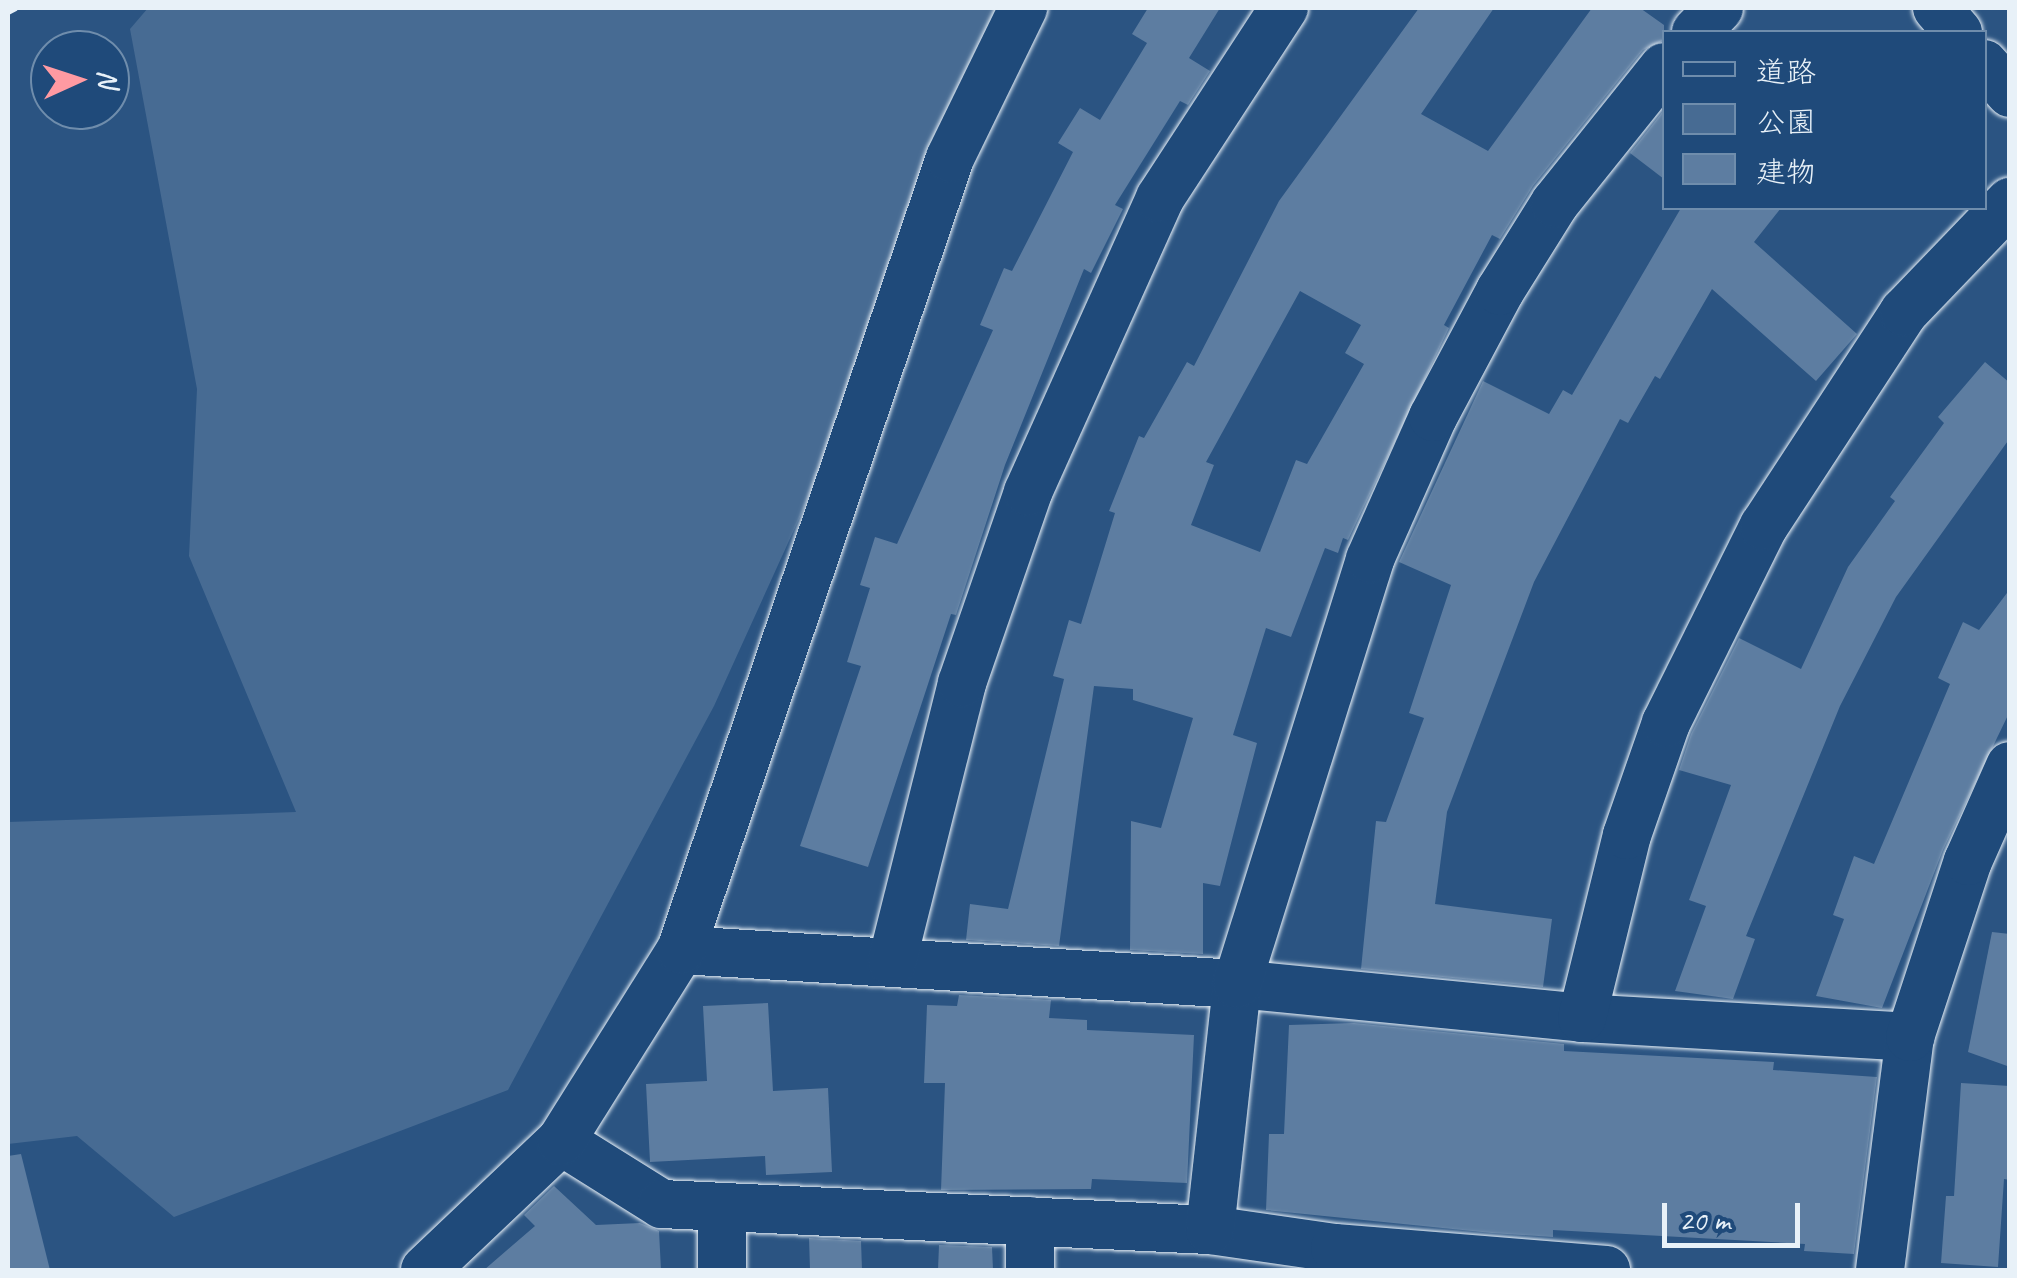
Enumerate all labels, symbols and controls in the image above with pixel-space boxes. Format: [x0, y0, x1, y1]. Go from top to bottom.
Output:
north arrow [30, 30, 130, 130]
legend [1662, 30, 1987, 210]
text: 道路 [1756, 53, 1816, 91]
text: N [91, 69, 126, 88]
text: 公園 [1756, 103, 1816, 141]
text: 建物 [1756, 153, 1816, 191]
scale bar [1667, 1183, 1804, 1245]
text: 20 m [1679, 1201, 1730, 1239]

